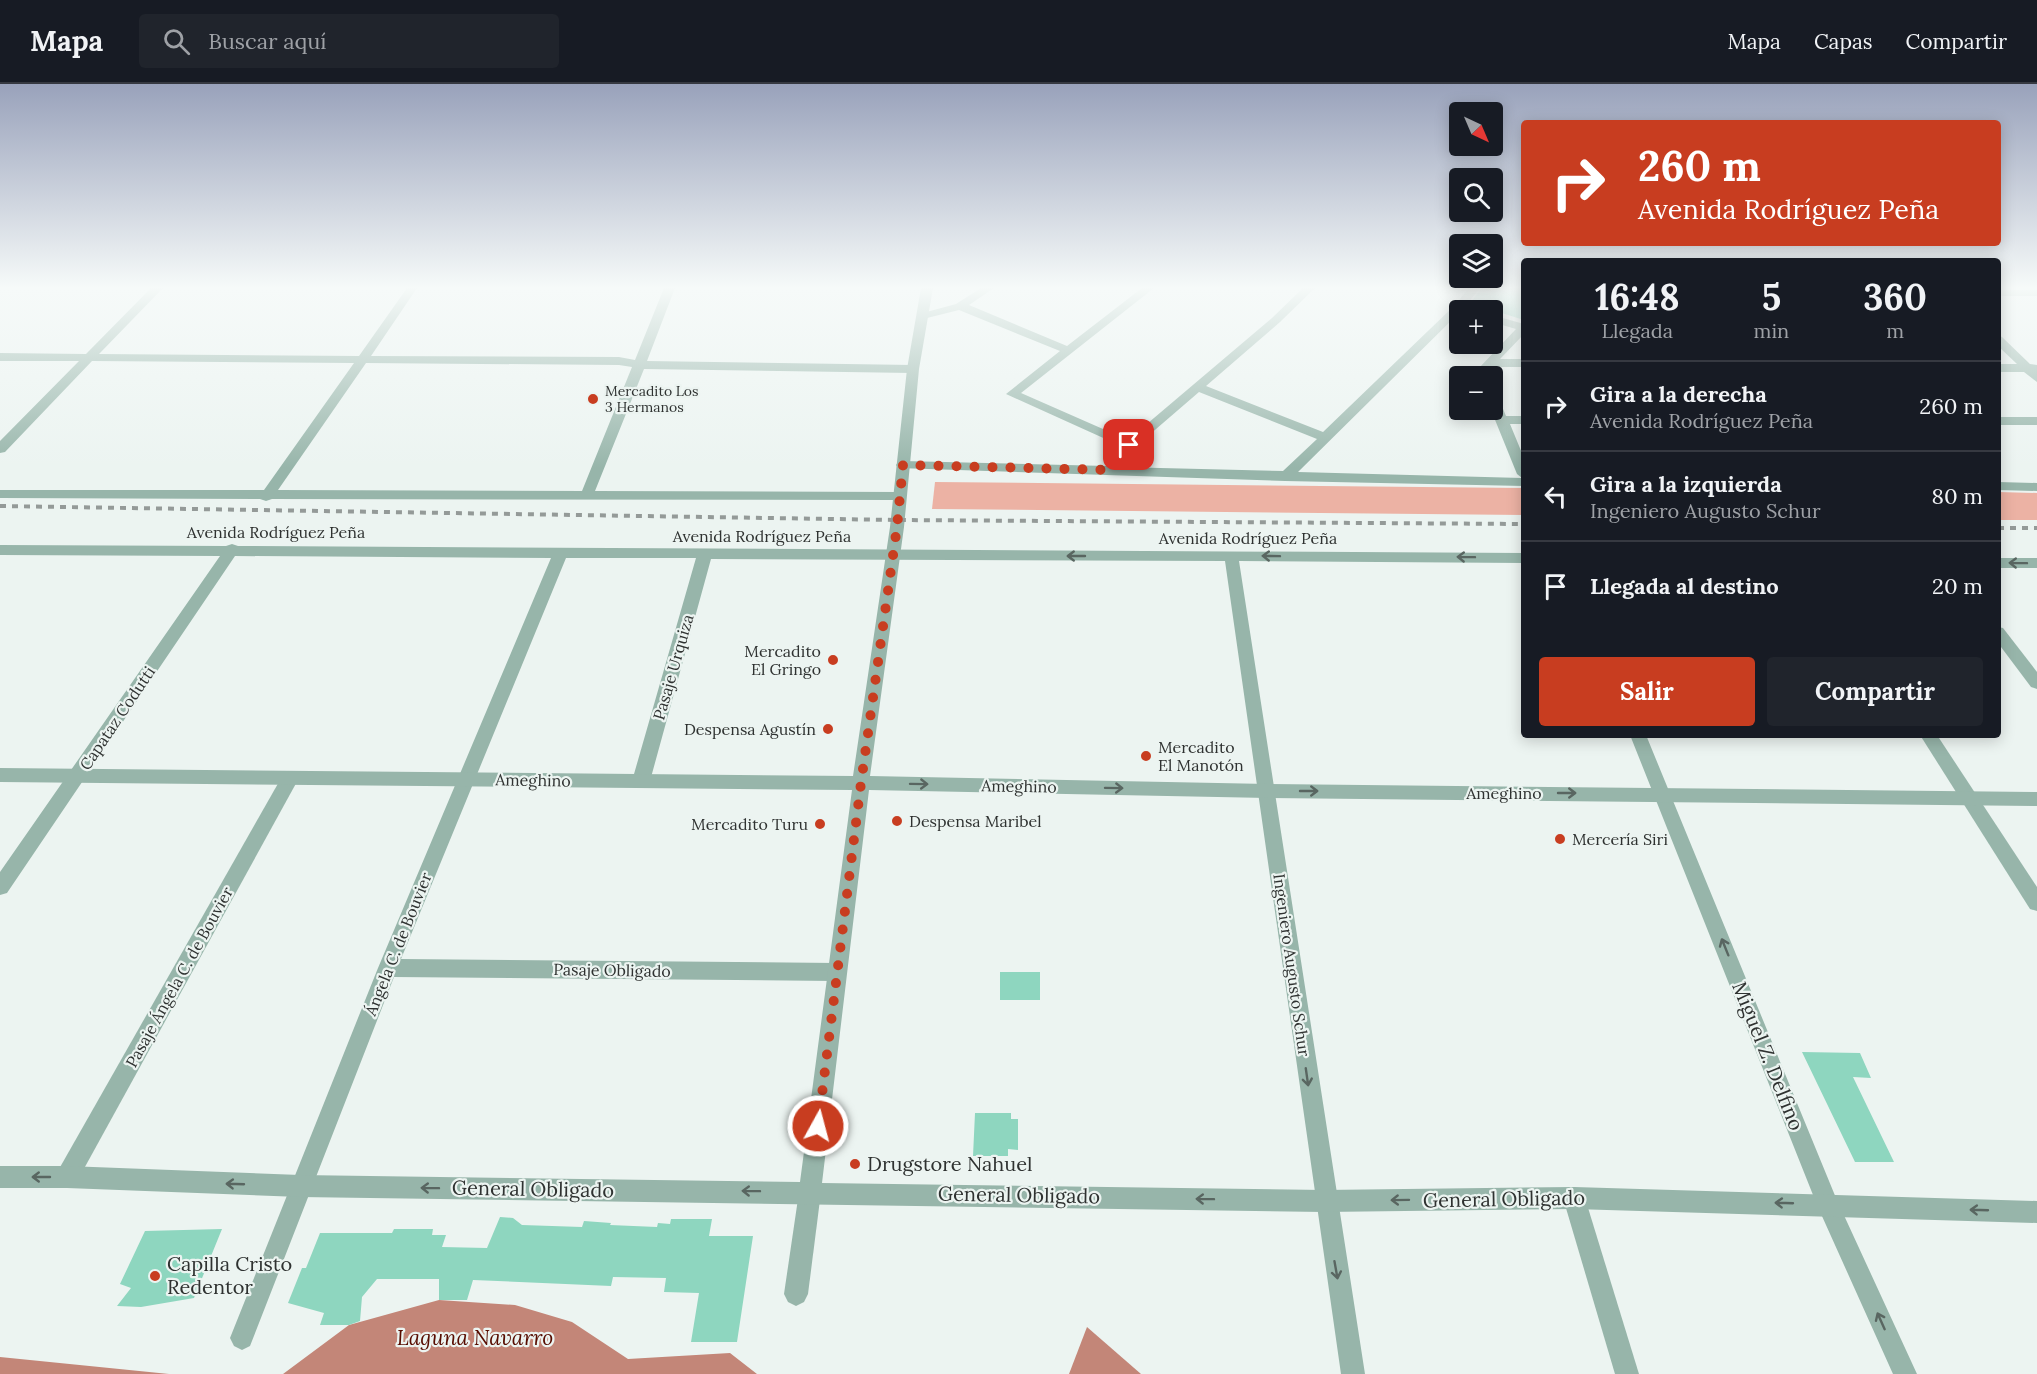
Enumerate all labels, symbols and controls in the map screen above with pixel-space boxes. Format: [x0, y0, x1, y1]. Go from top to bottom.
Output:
search box [139, 14, 559, 68]
text: Mapa [30, 23, 103, 59]
icon: search [160, 25, 193, 58]
text: Buscar aquí [208, 27, 327, 55]
text: Mapa [1727, 28, 1781, 55]
text: Capas [1814, 28, 1873, 55]
text: Compartir [1906, 28, 2007, 55]
north arrow [1449, 102, 1503, 156]
map controls [1449, 102, 1503, 420]
text: 260 m [1638, 139, 1761, 193]
icon: right [1539, 144, 1617, 222]
button: search [1449, 168, 1503, 222]
text: Avenida Rodríguez Peña [1638, 192, 1939, 226]
button: layers [1449, 234, 1503, 288]
text: 16:48 [1595, 274, 1680, 320]
text: 5 [1762, 274, 1781, 320]
text: 360 [1863, 274, 1927, 320]
button: + [1449, 300, 1503, 354]
text: Llegada [1602, 318, 1673, 343]
text: min [1754, 318, 1789, 343]
text: m [1886, 318, 1904, 343]
button: − [1449, 366, 1503, 420]
text: Gira a la derecha [1590, 380, 1767, 408]
place label: Mercadito Los 3 Hermanos [605, 382, 699, 416]
icon: right [1539, 390, 1572, 423]
marker: Mercadito Los 3 Hermanos [586, 392, 600, 406]
text: 260 m [1919, 392, 1983, 420]
text: Avenida Rodríguez Peña [1590, 408, 1813, 433]
pin [1103, 419, 1154, 470]
icon: arrive [1112, 428, 1145, 461]
text: Gira a la izquierda [1590, 470, 1782, 498]
icon: left [1539, 480, 1572, 513]
text: 80 m [1932, 482, 1983, 510]
text: Ingeniero Augusto Schur [1590, 498, 1821, 523]
street label: Avenida Rodríguez Peña [186, 522, 365, 542]
street label: Avenida Rodríguez Peña [672, 526, 851, 546]
street label: Avenida Rodríguez Peña [1158, 528, 1337, 548]
one-way arrow [1066, 550, 1086, 562]
one-way arrow [1261, 550, 1281, 562]
one-way arrow [1456, 552, 1476, 563]
one-way arrow [2008, 557, 2028, 569]
icon: arrive [1539, 570, 1572, 603]
text: Llegada al destino [1590, 572, 1779, 600]
text: 20 m [1932, 572, 1983, 600]
street label: Pasaje Urquiza [648, 612, 698, 722]
place label: Mercadito El Gringo [744, 641, 821, 679]
marker: Mercadito El Gringo [826, 653, 840, 667]
button: Salir [1539, 657, 1755, 726]
button: Compartir [1767, 657, 1983, 726]
street label: Capataz Codutti [75, 662, 159, 774]
place label: Despensa Agustín [684, 719, 816, 739]
marker: Despensa Agustín [821, 722, 835, 736]
place label: Mercadito El Manotón [1158, 737, 1244, 775]
marker: Mercadito El Manotón [1139, 749, 1153, 763]
street label: Ameghino [494, 769, 571, 791]
street label: Ameghino [980, 775, 1057, 797]
one-way arrow [909, 778, 929, 790]
one-way arrow [1104, 782, 1124, 793]
street label: Ameghino [1465, 783, 1542, 803]
one-way arrow [1299, 785, 1319, 797]
one-way arrow [1557, 787, 1577, 799]
place label: Despensa Maribel [909, 811, 1042, 831]
place label: Mercadito Turu [691, 814, 808, 834]
marker: Despensa Maribel [890, 814, 904, 828]
marker: Mercadito Turu [813, 817, 827, 831]
place label: Mercería Siri [1572, 829, 1668, 849]
marker: Mercería Siri [1553, 832, 1567, 846]
street label: Ángela C. de Bouvier [360, 869, 436, 1019]
street label: Ingeniero Augusto Schur [1269, 872, 1315, 1058]
street label: Pasaje Ángela C. de Bouvier [121, 883, 237, 1071]
one-way arrow [1719, 938, 1730, 957]
street label: Pasaje Obligado [553, 959, 671, 981]
street label: Miguel Z. Delfino [1727, 978, 1810, 1134]
one-way arrow [1302, 1067, 1313, 1087]
position arrow [786, 1094, 850, 1158]
place label: Drugstore Nahuel [867, 1151, 1033, 1176]
marker: Drugstore Nahuel [848, 1157, 862, 1171]
one-way arrow [31, 1171, 51, 1183]
street label: General Obligado [452, 1175, 614, 1202]
one-way arrow [226, 1178, 246, 1189]
street label: General Obligado [938, 1181, 1100, 1208]
one-way arrow [421, 1182, 441, 1193]
one-way arrow [742, 1185, 762, 1197]
street label: General Obligado [1423, 1185, 1585, 1212]
one-way arrow [1195, 1193, 1215, 1205]
one-way arrow [1390, 1194, 1410, 1206]
one-way arrow [1774, 1198, 1794, 1209]
one-way arrow [1969, 1204, 1989, 1215]
place label: Capilla Cristo Redentor [167, 1251, 292, 1299]
one-way arrow [1331, 1260, 1342, 1280]
marker: Capilla Cristo Redentor [148, 1269, 162, 1283]
one-way arrow [1875, 1312, 1886, 1330]
water label: Laguna Navarro [397, 1324, 553, 1351]

